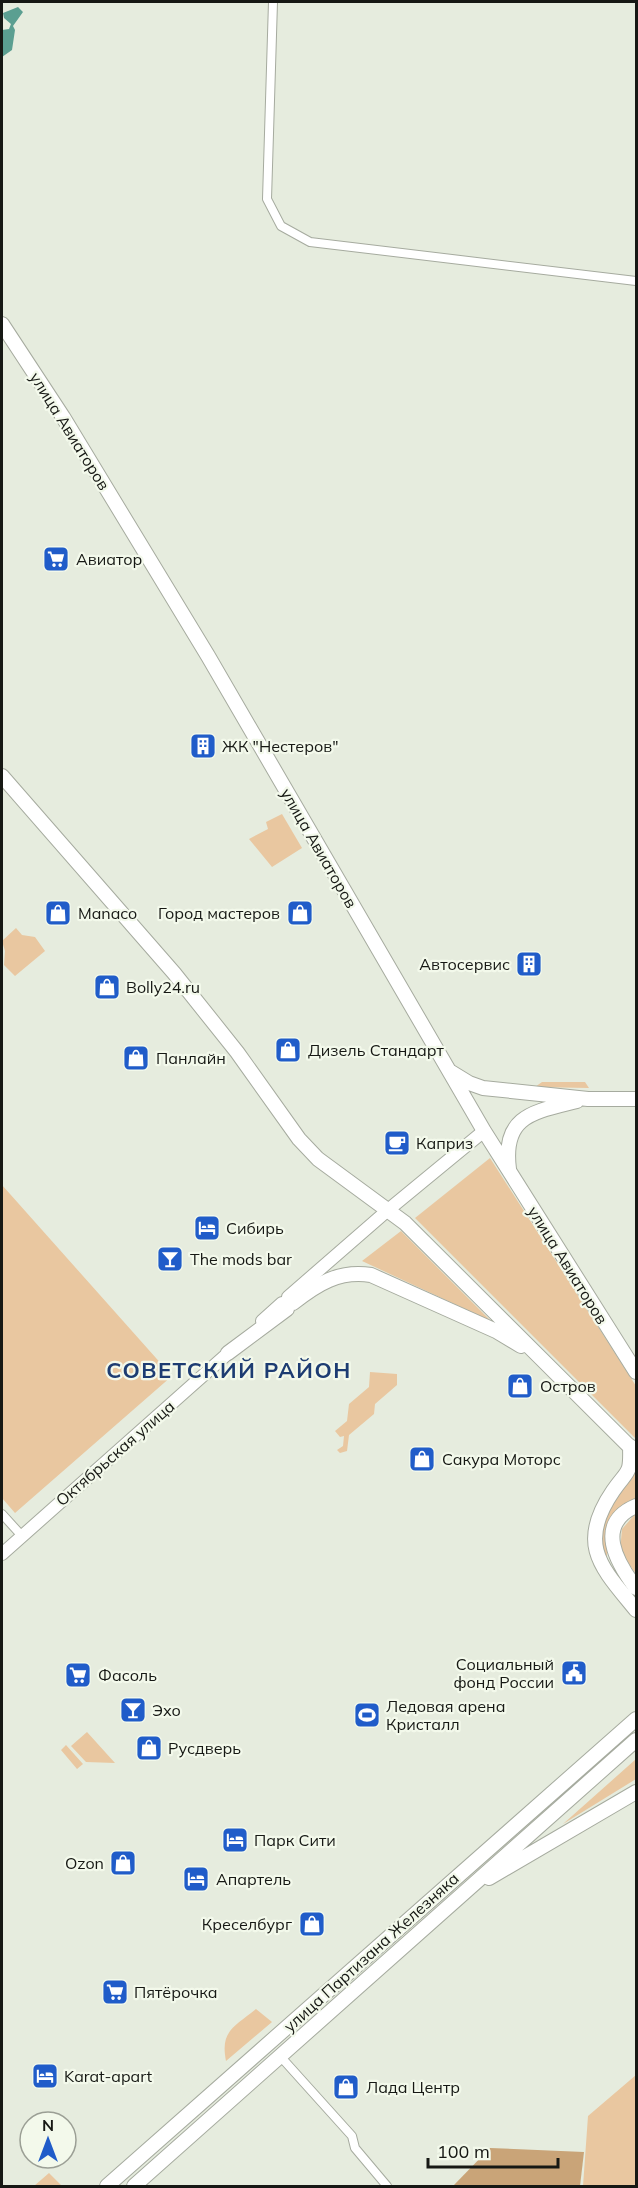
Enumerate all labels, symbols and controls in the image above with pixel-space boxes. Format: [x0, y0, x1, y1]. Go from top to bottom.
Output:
street label: улица Авиаторов [26, 368, 114, 494]
supermarket icon: Авиатор [41, 544, 71, 574]
place label: Авиатор [76, 549, 142, 569]
building icon: ЖК "Нестеров" [188, 731, 218, 761]
place label: ЖК "Нестеров" [222, 736, 338, 756]
street label: улица Авиаторов [277, 784, 362, 912]
shop icon: Manaco [43, 898, 73, 928]
shop icon: Город мастеров [285, 898, 315, 928]
place label: Manaco [78, 903, 137, 923]
place label: Город мастеров [158, 903, 280, 923]
building icon: Автосервис [514, 949, 544, 979]
place label: Автосервис [419, 954, 510, 974]
shop icon: Bolly24.ru [92, 972, 122, 1002]
place label: Bolly24.ru [126, 977, 200, 997]
shop icon: Дизель Стандарт [273, 1035, 303, 1065]
place label: Дизель Стандарт [308, 1040, 444, 1060]
shop icon: Панлайн [121, 1043, 151, 1073]
place label: Панлайн [156, 1048, 226, 1068]
cafe icon: Каприз [382, 1128, 412, 1158]
place label: Каприз [416, 1133, 473, 1153]
street label: улица Авиаторов [524, 1202, 612, 1328]
hotel icon: Сибирь [192, 1213, 222, 1243]
place label: Сибирь [226, 1218, 284, 1238]
bar icon: The mods bar [155, 1244, 185, 1274]
place label: The mods bar [190, 1249, 292, 1269]
district label: СОВЕТСКИЙ РАЙОН [106, 1356, 352, 1384]
shop icon: Остров [505, 1371, 535, 1401]
place label: Остров [540, 1376, 596, 1396]
street label: Октябрьская улица [51, 1396, 179, 1510]
shop icon: Сакура Моторс [407, 1444, 437, 1474]
place label: Сакура Моторс [442, 1449, 561, 1469]
place label: Социальный фонд России [454, 1654, 554, 1692]
public building icon: Социальный фонд России [559, 1658, 589, 1688]
supermarket icon: Фасоль [63, 1660, 93, 1690]
place label: Фасоль [98, 1665, 157, 1685]
bar icon: Эхо [118, 1695, 148, 1725]
place label: Ледовая арена Кристалл [386, 1696, 505, 1734]
place label: Эхо [152, 1700, 181, 1720]
sports icon: Ледовая арена Кристалл [352, 1700, 382, 1730]
shop icon: Русдверь [134, 1733, 164, 1763]
place label: Русдверь [168, 1738, 241, 1758]
hotel icon: Парк Сити [220, 1825, 250, 1855]
place label: Парк Сити [254, 1830, 336, 1850]
shop icon: Ozon [108, 1848, 138, 1878]
place label: Ozon [65, 1853, 104, 1873]
hotel icon: Апартель [181, 1864, 211, 1894]
street label: улица Партизана Железняка [279, 1868, 463, 2036]
place label: Апартель [216, 1869, 291, 1889]
shop icon: Креселбург [297, 1909, 327, 1939]
place label: Креселбург [202, 1914, 292, 1934]
supermarket icon: Пятёрочка [100, 1977, 130, 2007]
place label: Пятёрочка [134, 1982, 218, 2002]
hotel icon: Karat-apart [30, 2061, 60, 2091]
place label: Karat-apart [64, 2066, 152, 2086]
shop icon: Лада Центр [331, 2072, 361, 2102]
place label: Лада Центр [366, 2077, 460, 2097]
north arrow [18, 2110, 78, 2170]
text: N [42, 2115, 54, 2135]
scale bar [428, 2131, 558, 2169]
text: 100 m [437, 2140, 490, 2163]

